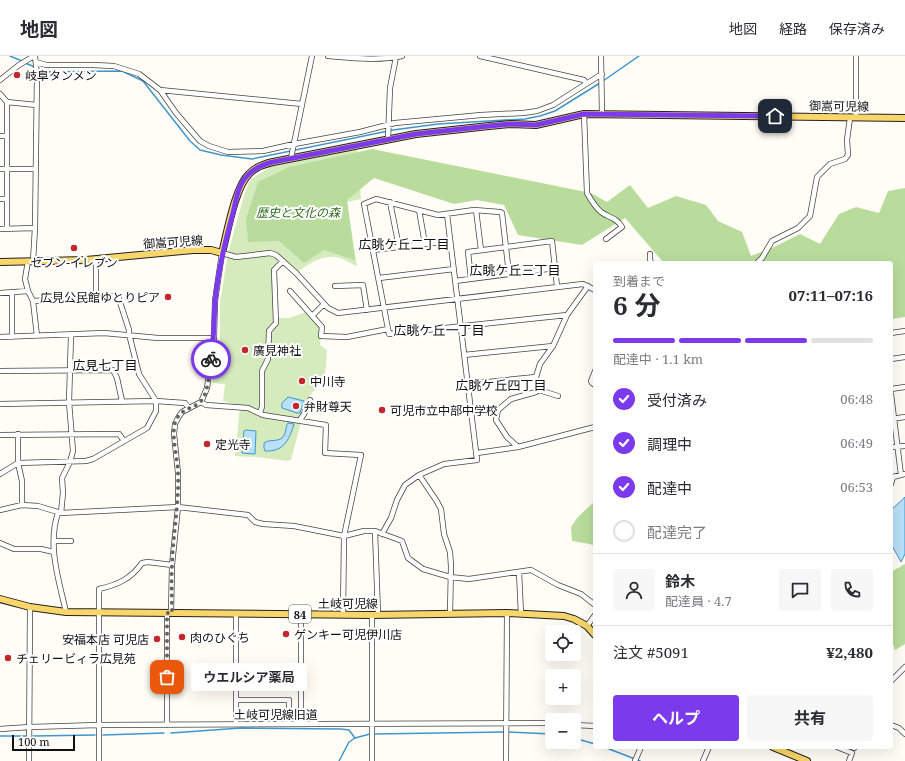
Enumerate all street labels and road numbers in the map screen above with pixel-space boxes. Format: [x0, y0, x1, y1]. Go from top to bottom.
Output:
street label: 御嵩可児線 [809, 97, 869, 115]
street label: 御嵩可児線 [142, 231, 204, 253]
street label: 土岐可児線 [318, 595, 378, 612]
road number: 84 [289, 605, 311, 623]
street label: 土岐可児線旧道 [234, 706, 318, 723]

